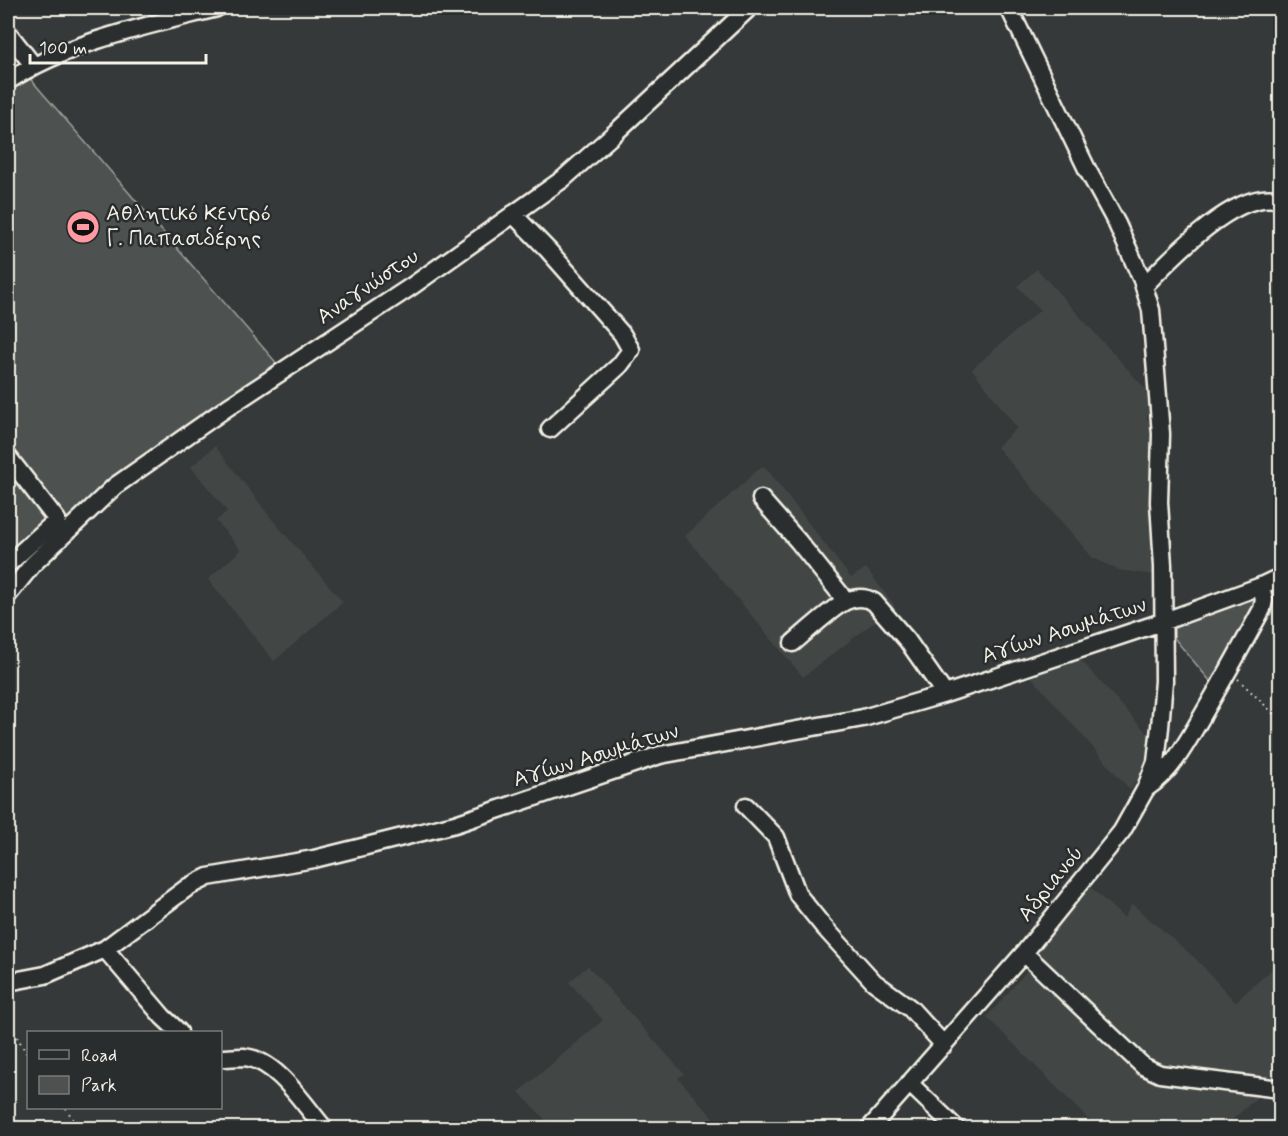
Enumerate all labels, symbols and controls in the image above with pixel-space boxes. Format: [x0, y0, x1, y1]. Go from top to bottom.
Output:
scale bar [30, 27, 206, 65]
text: 100 m [39, 37, 87, 61]
place label: Αθλητικό Κεντρό Γ. Παπασιδέρης [106, 200, 271, 253]
sports icon: Αθλητικό Κεντρό Γ. Παπασιδέρης [65, 209, 101, 245]
street label: Αναγνώστου [311, 243, 425, 331]
street label: Αγίων Ασωμάτων [978, 591, 1150, 671]
street label: Αγίων Ασωμάτων [510, 717, 683, 795]
street label: Αδριανού [1012, 840, 1090, 928]
legend [27, 1031, 222, 1109]
text: Road [81, 1044, 117, 1068]
text: Park [81, 1074, 117, 1098]

